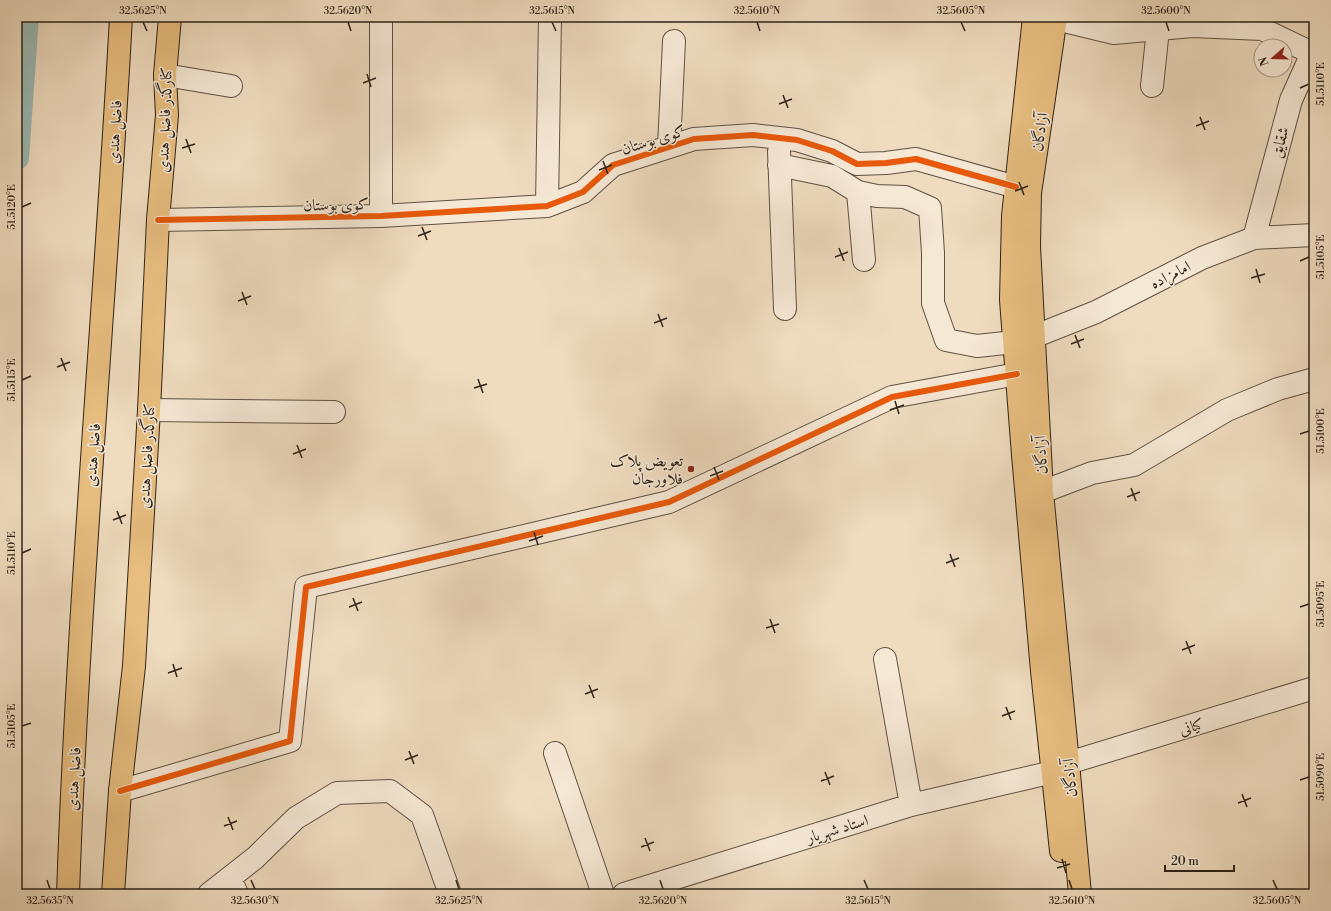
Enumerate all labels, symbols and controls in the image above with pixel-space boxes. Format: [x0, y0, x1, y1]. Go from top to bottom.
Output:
text: 32.5625°N [119, 5, 167, 17]
text: 32.5620°N [324, 5, 373, 17]
text: 32.5615°N [529, 5, 575, 17]
text: 32.5610°N [734, 5, 781, 17]
text: 32.5605°N [937, 5, 986, 17]
text: 32.5600°N [1141, 5, 1191, 17]
north arrow [1253, 38, 1293, 78]
text: N [1256, 54, 1273, 68]
text: 51.5110°E [1315, 62, 1327, 106]
street label: کنارگذر فاضل هندی [151, 67, 178, 173]
street label: فاضل هندی [103, 100, 128, 165]
street label: آزادگان [1027, 110, 1053, 153]
street label: کوی بوستان [619, 121, 688, 159]
street label: شقایق [1266, 124, 1294, 160]
text: 51.5120°E [6, 184, 18, 230]
street label: کوی بوستان [303, 194, 369, 216]
text: 51.5105°E [1315, 235, 1327, 279]
street label: امامزاده [1147, 256, 1195, 294]
text: 51.5115°E [6, 359, 18, 401]
street label: کنارگذر فاضل هندی [132, 403, 161, 509]
text: 51.5100°E [1315, 408, 1327, 454]
street label: فاضل هندی [81, 422, 106, 488]
street label: آزادگان [1030, 433, 1052, 475]
place label: تعویض پلاک فلاورجان [610, 451, 684, 489]
marker: تعویض پلاک فلاورجان [686, 464, 696, 474]
text: 51.5110°E [6, 531, 18, 575]
text: 51.5095°E [1315, 581, 1327, 627]
text: 51.5105°E [6, 704, 18, 748]
street label: کیانی [1177, 714, 1206, 740]
street label: فاضل هندی [62, 747, 87, 812]
text: 51.5090°E [1315, 753, 1327, 801]
street label: آزادگان [1058, 756, 1082, 798]
street label: استاد شهریار [802, 810, 871, 848]
scale bar [1165, 847, 1234, 873]
text: 20 m [1171, 854, 1199, 869]
text: 32.5635°N [26, 895, 74, 907]
text: 32.5630°N [231, 895, 280, 907]
text: 32.5625°N [435, 895, 483, 907]
text: 32.5620°N [639, 895, 688, 907]
text: 32.5615°N [845, 895, 891, 907]
text: 32.5610°N [1049, 895, 1096, 907]
text: 32.5605°N [1253, 895, 1302, 907]

